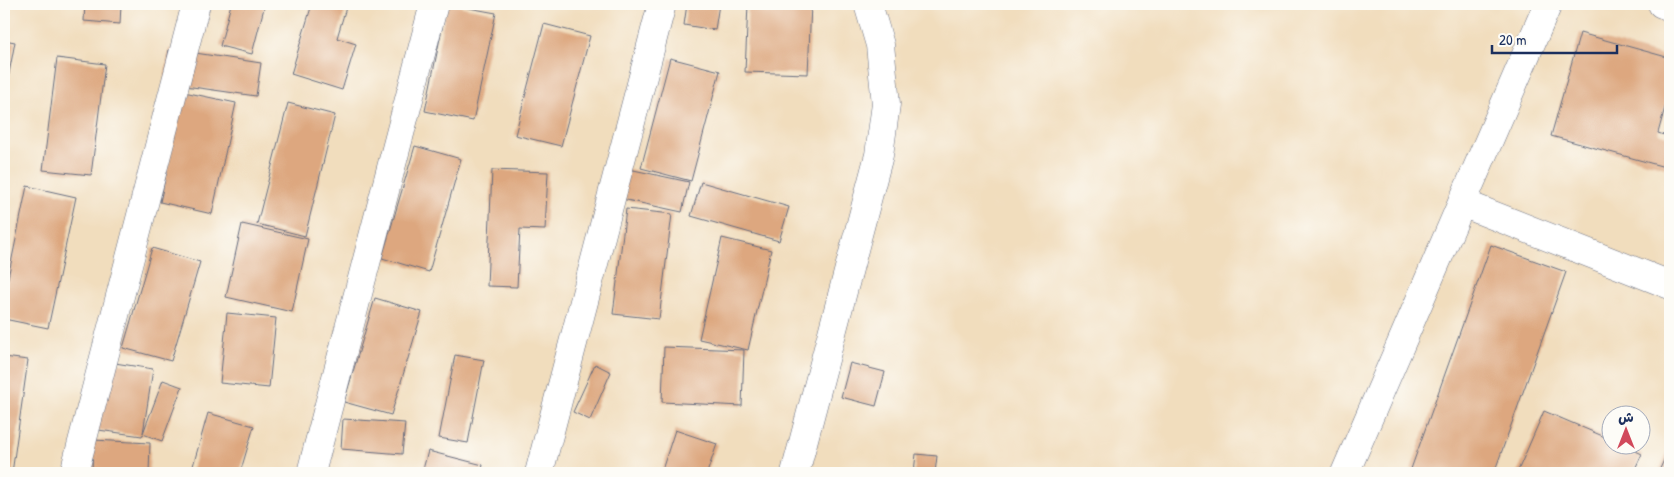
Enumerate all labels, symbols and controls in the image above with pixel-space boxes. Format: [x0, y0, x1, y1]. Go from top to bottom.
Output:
scale bar [1492, 22, 1616, 54]
text: 20 m [1499, 29, 1526, 50]
north arrow [1602, 404, 1652, 454]
text: ش [1618, 407, 1634, 426]

